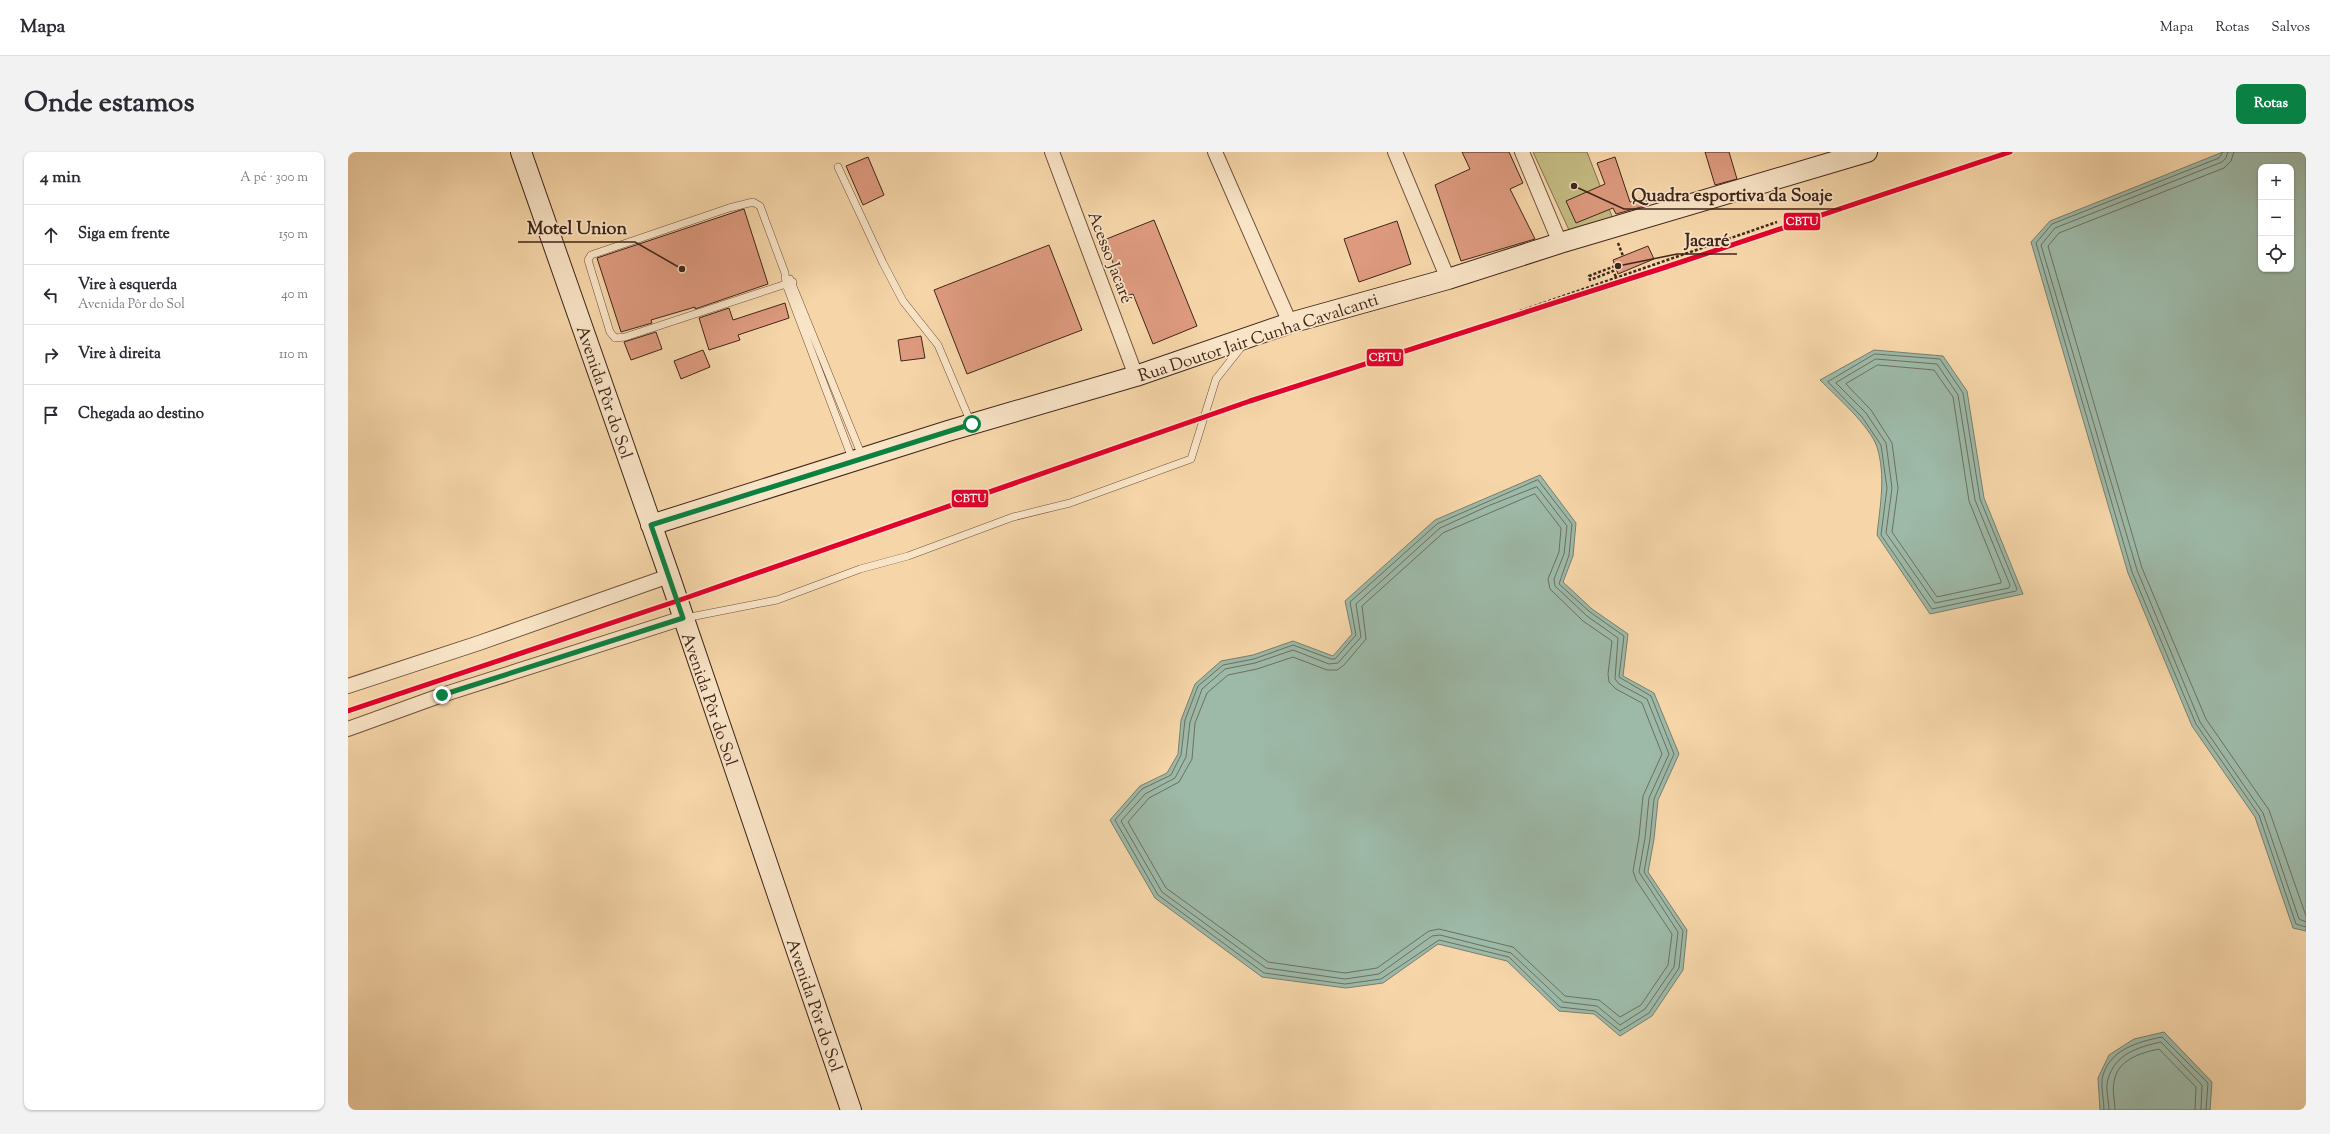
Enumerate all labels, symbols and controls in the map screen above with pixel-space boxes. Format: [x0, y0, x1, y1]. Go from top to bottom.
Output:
text: Mapa [20, 14, 65, 41]
text: Mapa [2160, 18, 2193, 38]
text: Rotas [2215, 18, 2249, 38]
text: Salvos [2271, 18, 2310, 38]
text: Onde estamos [24, 84, 194, 124]
button: Rotas [2236, 84, 2306, 124]
map controls [2258, 164, 2294, 272]
button: + [2258, 164, 2294, 200]
text: 4 min [40, 166, 81, 190]
text: A pé · 300 m [240, 169, 308, 187]
callout: Quadra esportiva da Soaje [1624, 179, 1841, 209]
text: Quadra esportiva da Soaje [1631, 184, 1833, 210]
button: − [2258, 200, 2294, 236]
street label: Acesso Jacaré [1081, 208, 1138, 307]
callout: Motel Union [518, 212, 635, 242]
line badge: CBTU [1783, 212, 1821, 231]
text: CBTU [1786, 214, 1818, 230]
text: Motel Union [527, 217, 627, 243]
icon: ahead [40, 224, 62, 246]
text: Siga em frente [78, 224, 170, 245]
callout: Jacaré [1677, 224, 1737, 254]
text: 150 m [279, 226, 308, 244]
text: Jacaré [1683, 229, 1730, 255]
button: locate [2258, 236, 2294, 272]
text: Vire à esquerda [78, 275, 177, 296]
icon: left [40, 284, 62, 306]
text: 40 m [281, 286, 308, 304]
street label: Rua Doutor Jair Cunha Cavalcanti [1135, 289, 1382, 389]
text: Avenida Pôr do Sol [78, 296, 185, 314]
street label: Avenida Pôr do Sol [569, 323, 637, 463]
icon: right [40, 344, 62, 366]
text: Vire à direita [78, 344, 161, 365]
text: 110 m [279, 346, 308, 364]
line badge: CBTU [1366, 348, 1404, 367]
text: CBTU [1369, 350, 1401, 366]
icon: arrive [40, 404, 62, 426]
text: Chegada ao destino [78, 404, 204, 425]
route start [963, 415, 981, 433]
line badge: CBTU [951, 489, 989, 508]
text: CBTU [954, 491, 986, 507]
street label: Avenida Pôr do Sol [674, 630, 742, 770]
route end [433, 686, 451, 704]
street label: Avenida Pôr do Sol [779, 936, 847, 1076]

